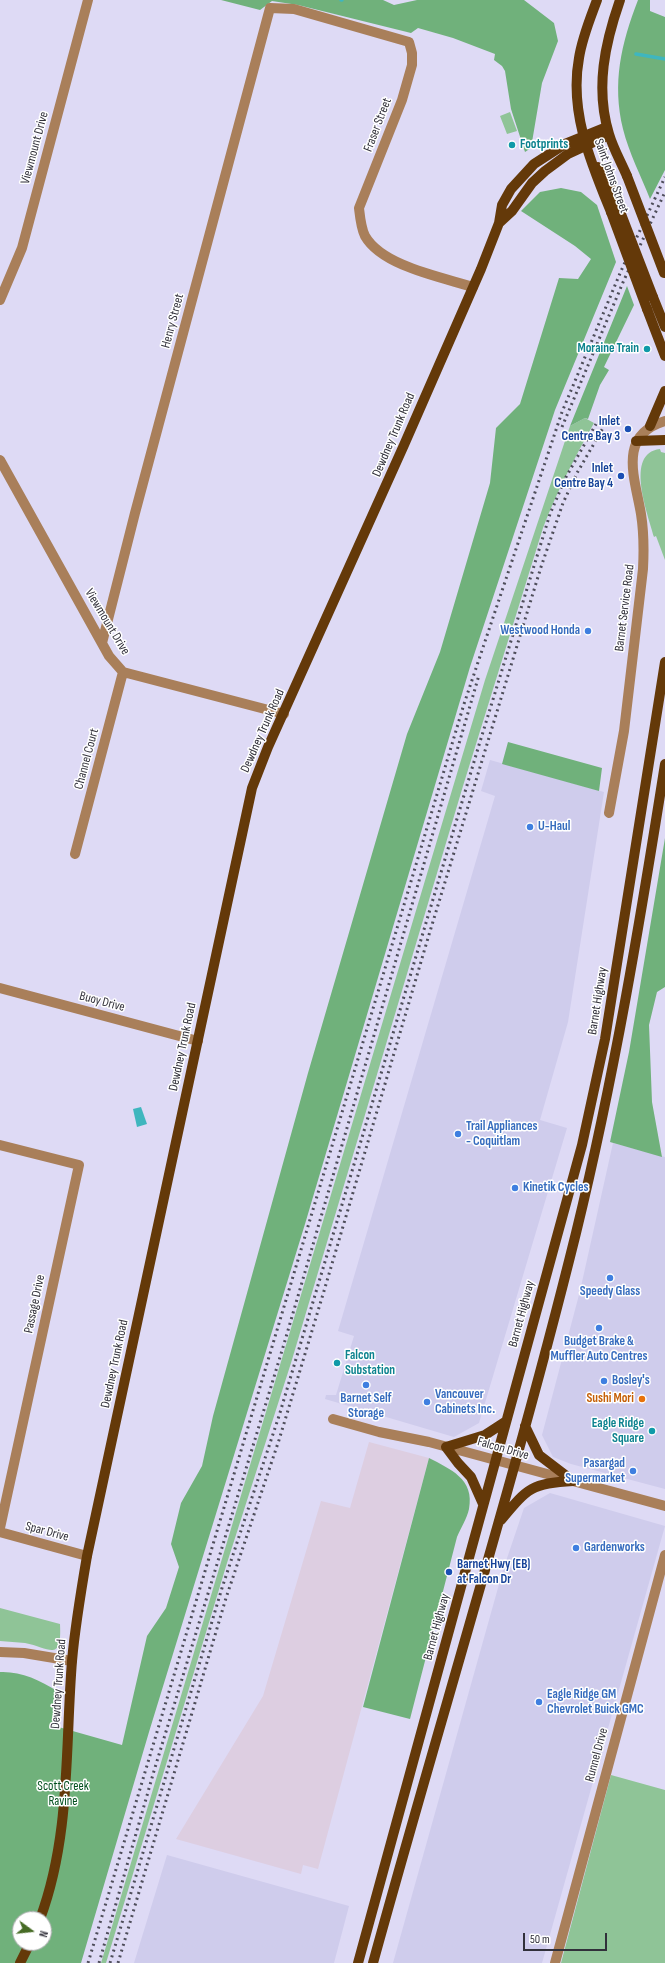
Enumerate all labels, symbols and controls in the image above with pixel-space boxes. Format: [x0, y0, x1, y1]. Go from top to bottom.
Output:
street label: Fraser Street [361, 96, 395, 154]
street label: Viewmount Drive [18, 110, 52, 186]
place label: Footprints [520, 137, 568, 153]
street label: Saint Johns Street [590, 137, 632, 215]
marker: Footprints [507, 140, 517, 150]
street label: Henry Street [158, 292, 188, 350]
place label: Moraine Train [577, 341, 639, 357]
marker: Moraine Train [642, 344, 652, 354]
street label: Dewdney Trunk Road [369, 391, 419, 479]
place label: Inlet Centre Bay 3 [562, 414, 620, 445]
marker: Inlet Centre Bay 3 [623, 424, 633, 434]
place label: Inlet Centre Bay 4 [554, 461, 613, 492]
marker: Inlet Centre Bay 4 [616, 471, 626, 481]
street label: Barnet Service Road [612, 564, 638, 652]
street label: Viewmount Drive [81, 586, 133, 658]
place label: Westwood Honda [500, 623, 580, 639]
marker: Westwood Honda [583, 626, 593, 636]
street label: Dewdney Trunk Road [238, 687, 288, 775]
street label: Channel Court [71, 727, 103, 791]
place label: U-Haul [538, 819, 570, 835]
marker: U-Haul [525, 822, 535, 832]
street label: Barnet Highway [585, 966, 611, 1036]
street label: Buoy Drive [78, 988, 126, 1016]
street label: Dewdney Trunk Road [166, 1001, 200, 1093]
place label: Trail Appliances - Coquitlam [466, 1119, 538, 1150]
marker: Trail Appliances - Coquitlam [453, 1129, 463, 1139]
place label: Kinetik Cycles [523, 1180, 588, 1196]
marker: Kinetik Cycles [510, 1183, 520, 1193]
street label: Passage Drive [21, 1273, 49, 1335]
marker: Speedy Glass [605, 1273, 615, 1283]
street label: Barnet Highway [506, 1279, 538, 1349]
place label: Speedy Glass [580, 1284, 640, 1300]
street label: Dewdney Trunk Road [98, 1318, 132, 1410]
marker: Budget Brake & Muffler Auto Centres [594, 1323, 604, 1333]
place label: Budget Brake & Muffler Auto Centres [551, 1334, 647, 1365]
place label: Falcon Substation [345, 1348, 395, 1379]
marker: Falcon Substation [332, 1358, 342, 1368]
place label: Bosley's [612, 1373, 650, 1389]
marker: Bosley's [599, 1376, 609, 1386]
marker: Barnet Self Storage [361, 1380, 371, 1390]
place label: Vancouver Cabinets Inc. [435, 1387, 495, 1418]
place label: Barnet Self Storage [340, 1391, 392, 1422]
place label: Sushi Mori [586, 1391, 634, 1407]
marker: Sushi Mori [637, 1394, 647, 1404]
marker: Vancouver Cabinets Inc. [422, 1397, 432, 1407]
place label: Eagle Ridge Square [592, 1416, 644, 1447]
marker: Eagle Ridge Square [647, 1426, 657, 1436]
street label: Falcon Drive [475, 1434, 531, 1464]
place label: Pasargad Supermarket [565, 1456, 625, 1487]
marker: Pasargad Supermarket [628, 1466, 638, 1476]
street label: Spar Drive [24, 1519, 70, 1545]
place label: Gardenworks [584, 1540, 645, 1556]
marker: Gardenworks [571, 1543, 581, 1553]
place label: Barnet Hwy (EB) at Falcon Dr [457, 1557, 530, 1588]
marker: Barnet Hwy (EB) at Falcon Dr [444, 1567, 454, 1577]
street label: Barnet Highway [421, 1592, 453, 1662]
street label: Dewdney Trunk Road [48, 1639, 70, 1729]
place label: Eagle Ridge GM Chevrolet Buick GMC [547, 1687, 644, 1718]
marker: Eagle Ridge GM Chevrolet Buick GMC [534, 1697, 544, 1707]
street label: Runnel Drive [582, 1726, 612, 1784]
park label: Scott Creek Ravine [37, 1779, 89, 1810]
north arrow [12, 1911, 52, 1951]
scale bar [525, 1925, 609, 1951]
text: N [36, 1929, 50, 1938]
text: 50 m [530, 1932, 550, 1947]

